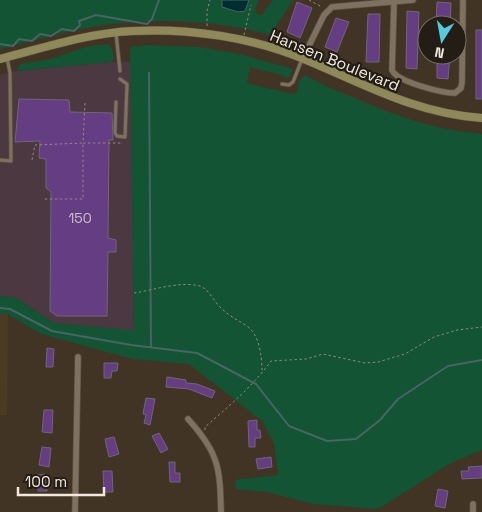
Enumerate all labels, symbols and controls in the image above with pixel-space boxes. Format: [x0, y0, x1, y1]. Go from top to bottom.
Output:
north arrow [417, 15, 467, 65]
street label: Hansen Boulevard [267, 25, 403, 96]
text: N [433, 43, 446, 62]
house number: 150 [68, 209, 92, 227]
scale bar [18, 464, 104, 496]
text: 100 m [25, 472, 67, 491]

